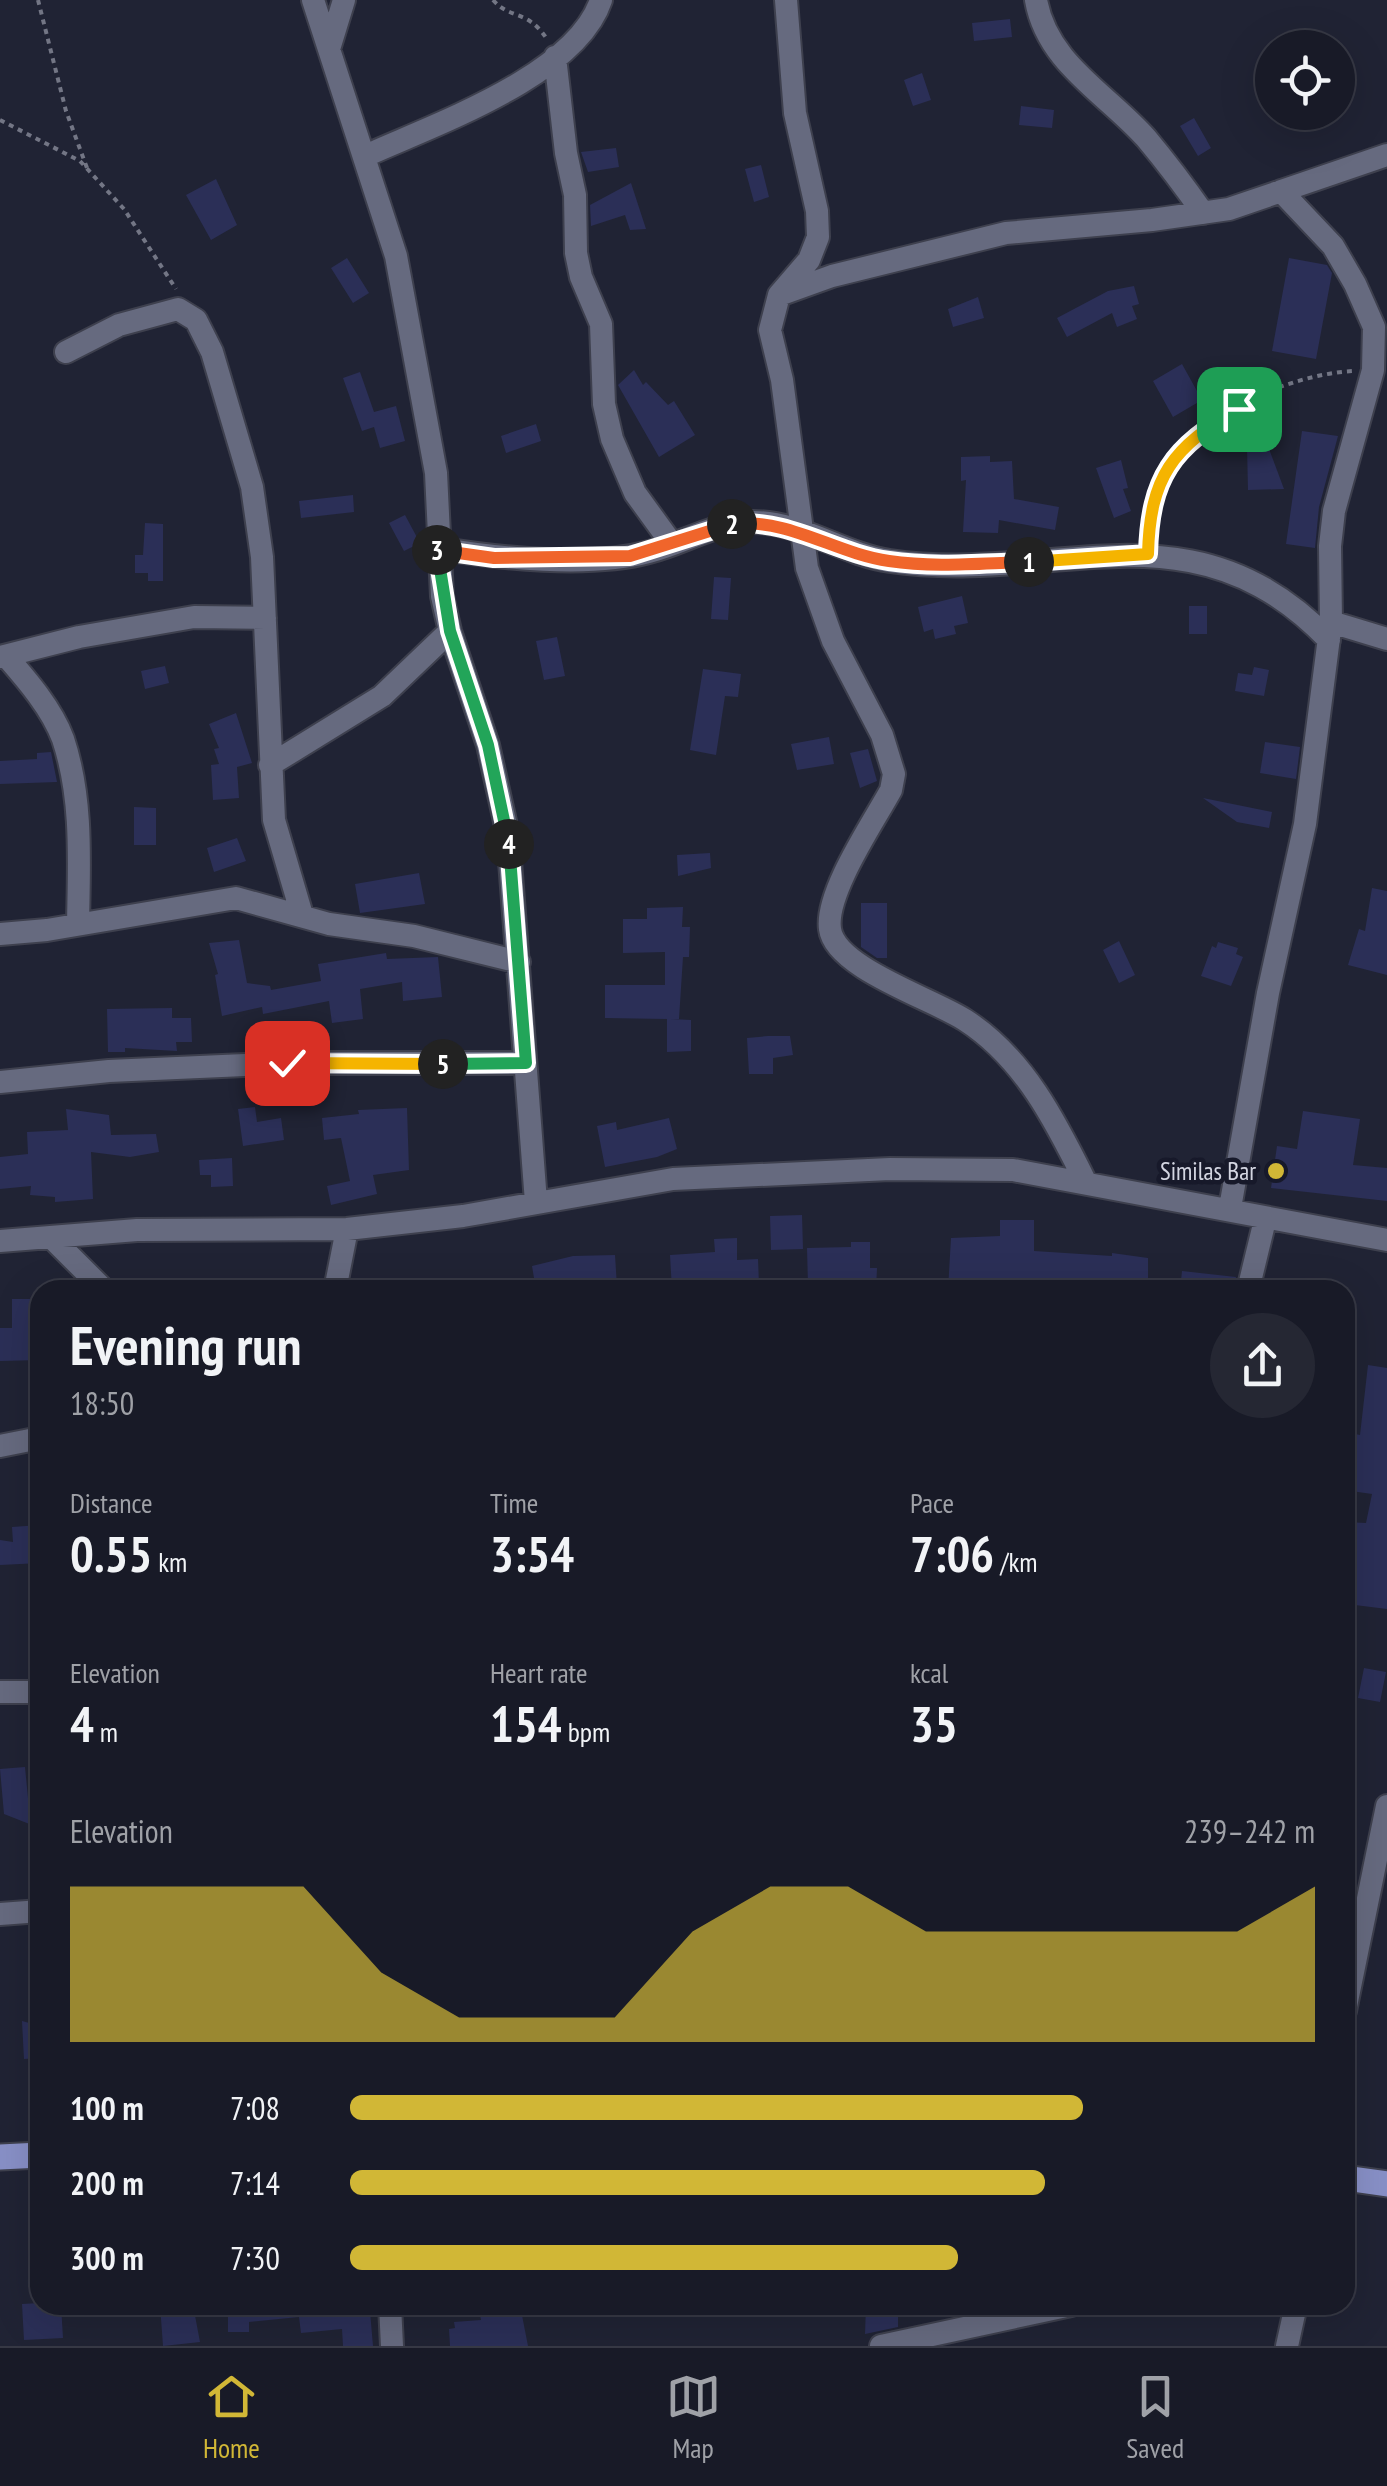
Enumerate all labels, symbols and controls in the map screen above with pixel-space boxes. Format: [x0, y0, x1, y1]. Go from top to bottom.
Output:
map controls [1255, 30, 1355, 130]
button: locate [1255, 30, 1355, 130]
pin [1197, 367, 1282, 452]
icon: arrive [1212, 382, 1267, 437]
pin: 2 [707, 499, 757, 549]
text: 2 [725, 505, 739, 542]
pin: 3 [412, 525, 462, 575]
text: 3 [430, 531, 444, 568]
pin: 1 [1004, 537, 1054, 587]
text: 1 [1022, 543, 1036, 580]
pin: 4 [484, 819, 534, 869]
text: 4 [502, 825, 516, 862]
pin [245, 1021, 330, 1106]
icon: check [260, 1036, 315, 1091]
pin: 5 [418, 1039, 468, 1089]
text: 5 [436, 1045, 450, 1082]
place label: Similas Bar [1160, 1155, 1256, 1187]
marker: Similas Bar [1265, 1160, 1287, 1182]
text: Evening run [70, 1309, 302, 1380]
button: share [1210, 1313, 1315, 1418]
text: 18:50 [70, 1382, 134, 1424]
text: Distance [70, 1484, 153, 1521]
text: Time [490, 1484, 538, 1521]
text: Pace [910, 1484, 954, 1521]
text: 0.55 [70, 1521, 152, 1586]
text: 3:54 [490, 1521, 574, 1586]
text: 7:06 [910, 1521, 994, 1586]
text: km [152, 1543, 187, 1580]
text: /km [994, 1543, 1038, 1580]
text: Elevation [70, 1654, 160, 1691]
text: Heart rate [490, 1654, 588, 1691]
text: kcal [910, 1654, 948, 1691]
text: 4 [70, 1691, 94, 1756]
text: 154 [490, 1691, 562, 1756]
text: 35 [910, 1691, 958, 1756]
text: m [94, 1713, 118, 1750]
text: bpm [562, 1713, 610, 1750]
text: Elevation [70, 1810, 173, 1852]
text: 239–242 m [1184, 1810, 1315, 1852]
text: 100 m [70, 2087, 144, 2129]
text: 7:08 [230, 2087, 280, 2129]
text: 200 m [70, 2162, 144, 2204]
text: 7:14 [230, 2162, 280, 2204]
text: 300 m [70, 2237, 144, 2279]
text: 7:30 [230, 2237, 280, 2279]
tab: Home [203, 2369, 260, 2466]
tab: Map [666, 2369, 721, 2466]
tab: Saved [1126, 2369, 1184, 2466]

